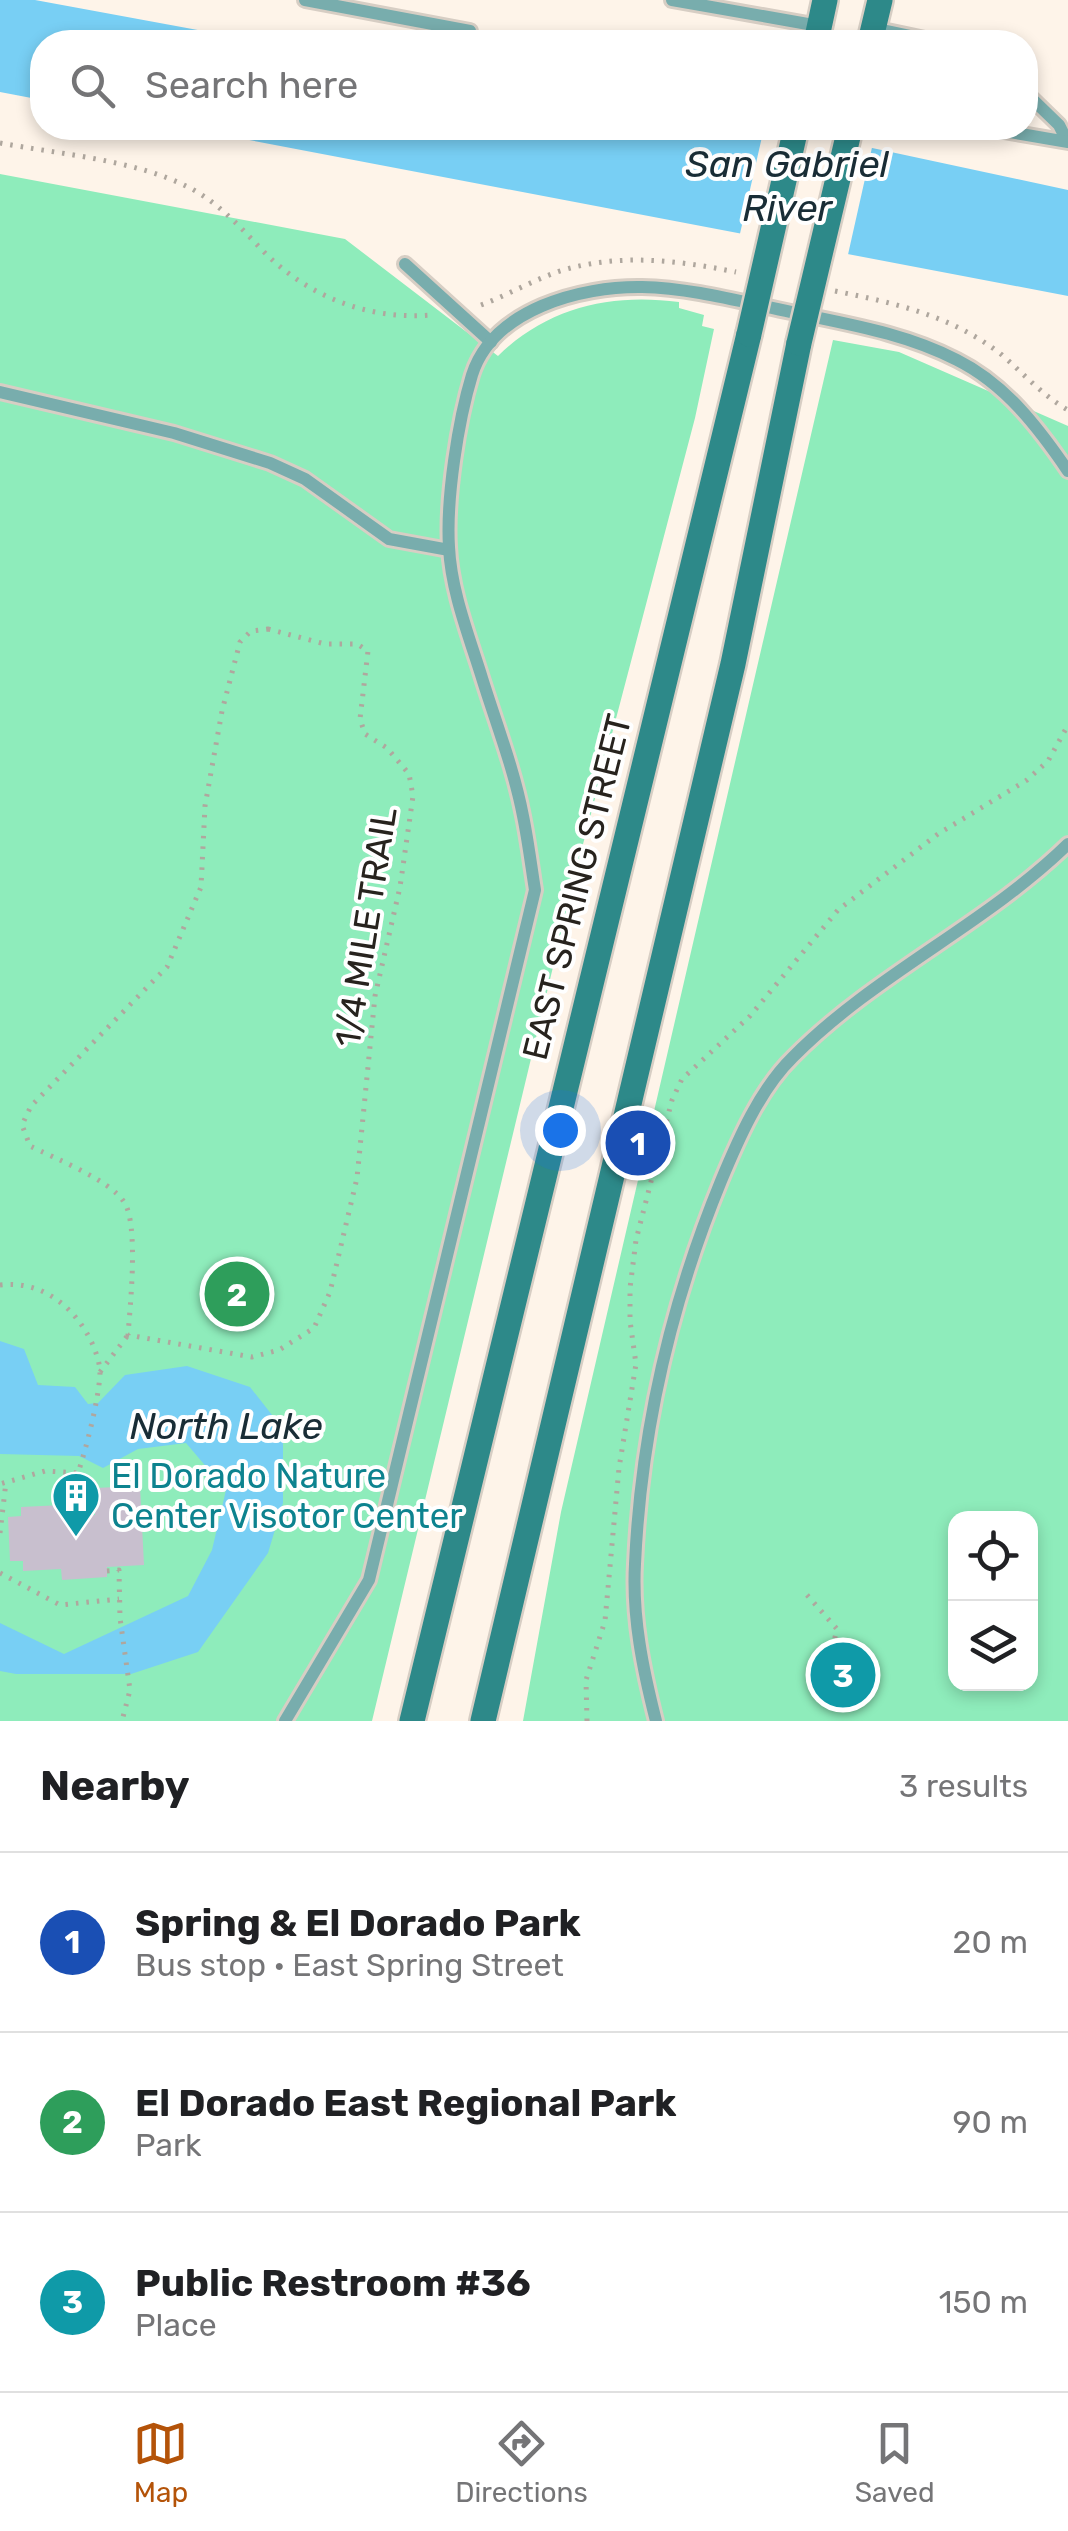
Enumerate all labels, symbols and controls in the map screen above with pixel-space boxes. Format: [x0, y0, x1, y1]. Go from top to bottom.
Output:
search box [30, 30, 1038, 140]
icon: search [65, 58, 120, 113]
text: Search here [145, 62, 358, 108]
water label: San Gabriel River [685, 141, 889, 231]
street label: EAST SPRING STREET [514, 710, 640, 1064]
street label: 1/4 MILE TRAIL [326, 804, 406, 1050]
your location [535, 1105, 586, 1156]
pin: 1 [606, 1106, 670, 1180]
pin: 2 [204, 1256, 270, 1332]
water label: North Lake [129, 1403, 323, 1449]
place label: El Dorado Nature Center Visotor Center [111, 1455, 463, 1537]
building icon: El Dorado Nature Center Visotor Center [50, 1470, 102, 1538]
map controls [948, 1511, 1038, 1691]
button: locate [948, 1511, 1038, 1601]
button: layers [948, 1601, 1038, 1691]
pin: 3 [810, 1638, 876, 1712]
text: Nearby [40, 1761, 190, 1811]
text: 3 results [899, 1767, 1028, 1805]
text: Spring & El Dorado Park [135, 1900, 581, 1946]
text: 1 [65, 1923, 80, 1961]
text: 20 m [953, 1923, 1028, 1961]
text: Bus stop · East Spring Street [135, 1946, 564, 1984]
text: El Dorado East Regional Park [135, 2080, 677, 2126]
text: 2 [62, 2103, 83, 2141]
text: 90 m [952, 2103, 1028, 2141]
text: Park [135, 2126, 202, 2164]
text: Public Restroom #36 [135, 2260, 531, 2306]
text: 3 [62, 2283, 83, 2321]
text: 150 m [939, 2283, 1028, 2321]
text: Place [135, 2306, 217, 2344]
tab: Map [133, 2416, 188, 2509]
tab: Directions [455, 2416, 588, 2509]
tab: Saved [855, 2416, 935, 2509]

